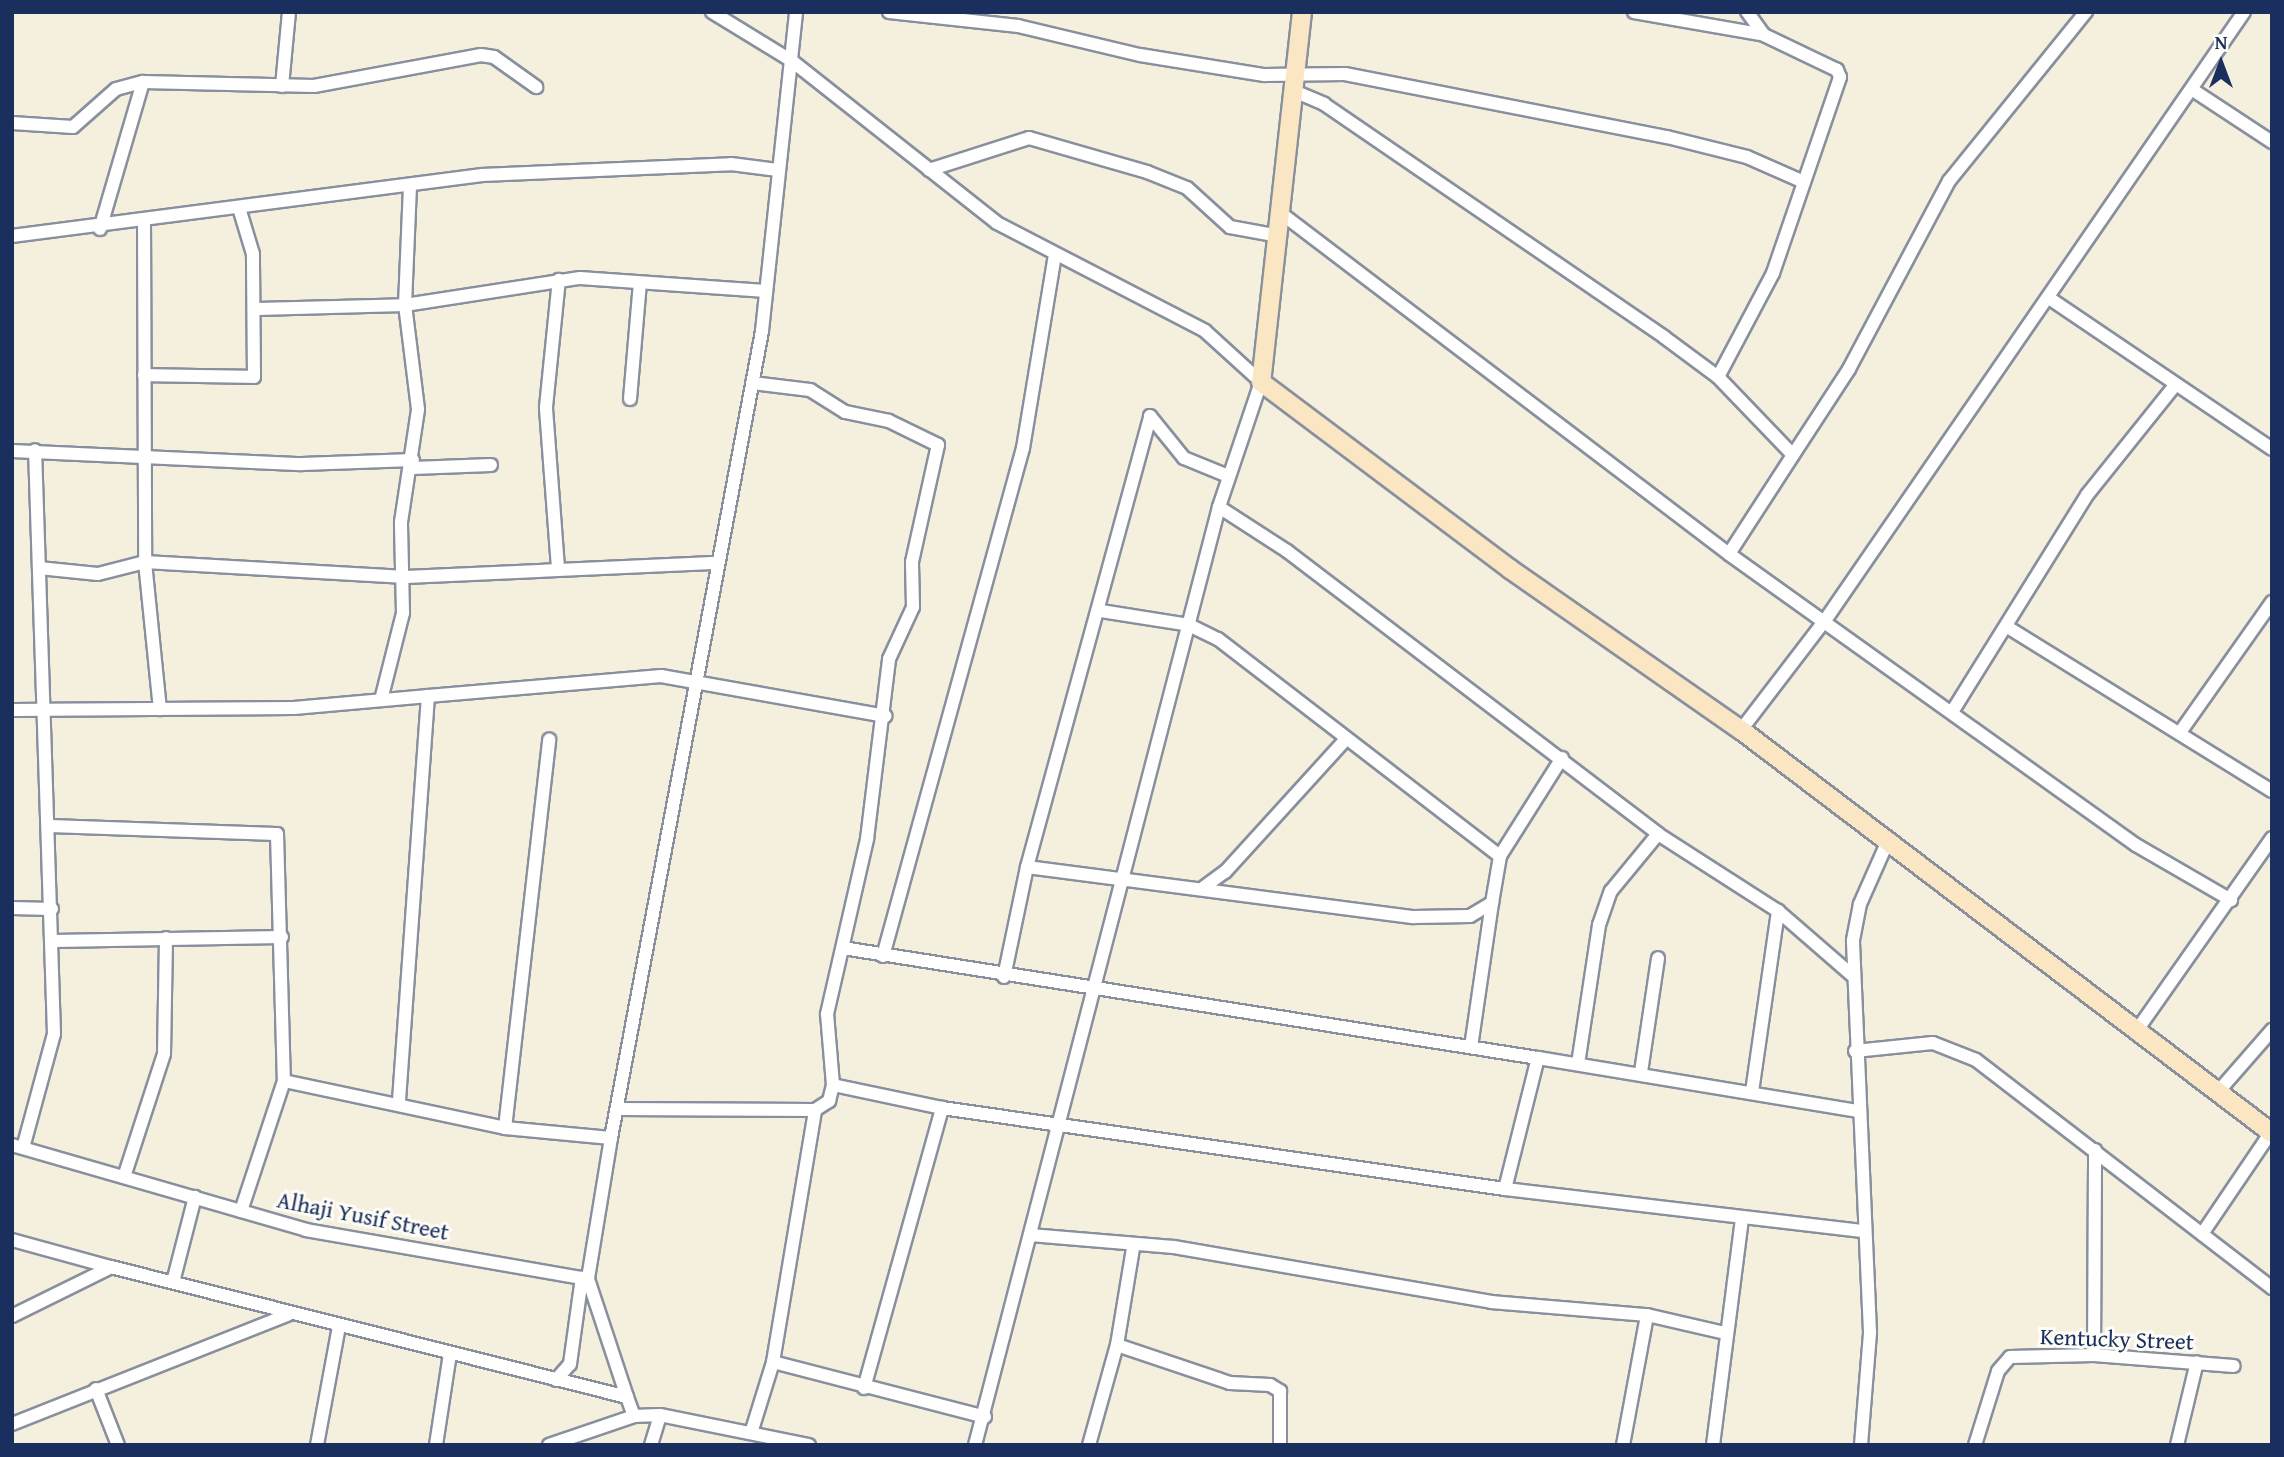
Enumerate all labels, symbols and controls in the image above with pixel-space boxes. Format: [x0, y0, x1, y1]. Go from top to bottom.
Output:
north arrow [2186, 28, 2256, 98]
text: N [2215, 28, 2227, 56]
street label: Alhaji Yusif Street [275, 1186, 451, 1246]
street label: Kentucky Street [2040, 1323, 2194, 1355]

